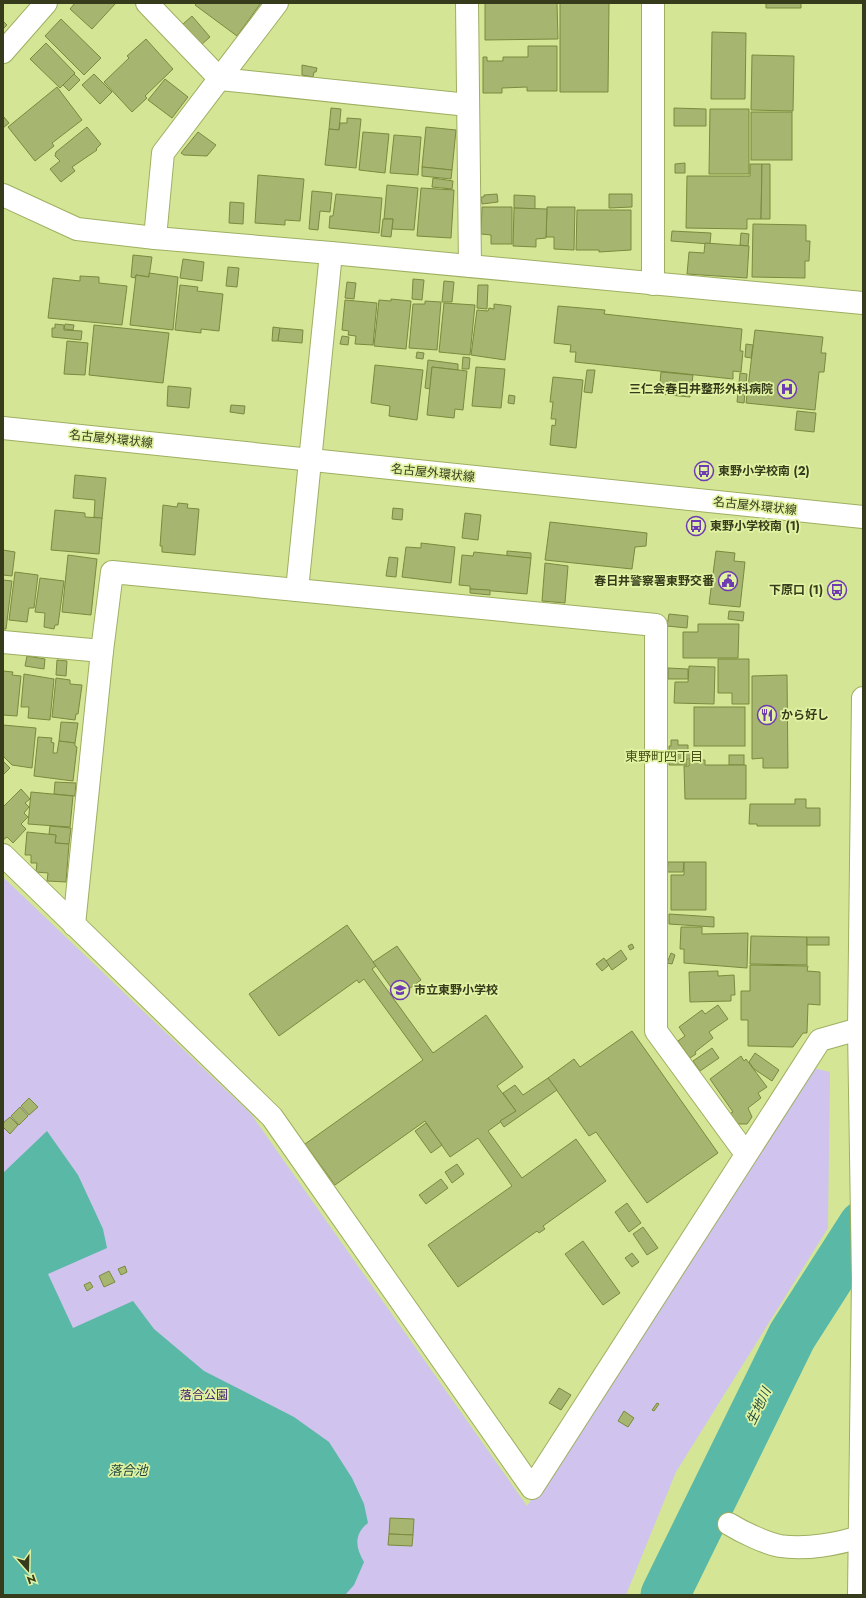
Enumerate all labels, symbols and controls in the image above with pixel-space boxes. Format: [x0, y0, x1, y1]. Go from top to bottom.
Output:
hospital icon: 三仁会春日井整形外科病院 [776, 378, 798, 400]
place label: 三仁会春日井整形外科病院 [629, 380, 773, 398]
street label: 名古屋外環状線 [68, 426, 154, 452]
street label: 名古屋外環状線 [390, 460, 476, 486]
bus stop icon: 東野小学校南 (2) [693, 460, 715, 482]
place label: 東野小学校南 (2) [718, 462, 810, 480]
street label: 名古屋外環状線 [712, 493, 798, 519]
bus stop icon: 東野小学校南 (1) [685, 515, 707, 537]
place label: 東野小学校南 (1) [710, 517, 800, 535]
public building icon: 春日井警察署東野交番 [717, 570, 739, 592]
place label: 春日井警察署東野交番 [594, 572, 715, 590]
bus stop icon: 下原口 (1) [826, 579, 848, 601]
place label: 下原口 (1) [769, 581, 823, 599]
restaurant icon: から好し [756, 704, 778, 726]
place label: から好し [781, 706, 829, 724]
district label: 東野町四丁目 [625, 747, 703, 766]
school or university icon: 市立東野小学校 [389, 979, 411, 1001]
place label: 市立東野小学校 [414, 981, 498, 999]
water label: 生地川 [741, 1383, 776, 1428]
park label: 落合公園 [180, 1386, 228, 1404]
water label: 落合池 [108, 1461, 149, 1480]
north arrow [8, 1550, 48, 1590]
text: N [25, 1570, 38, 1588]

